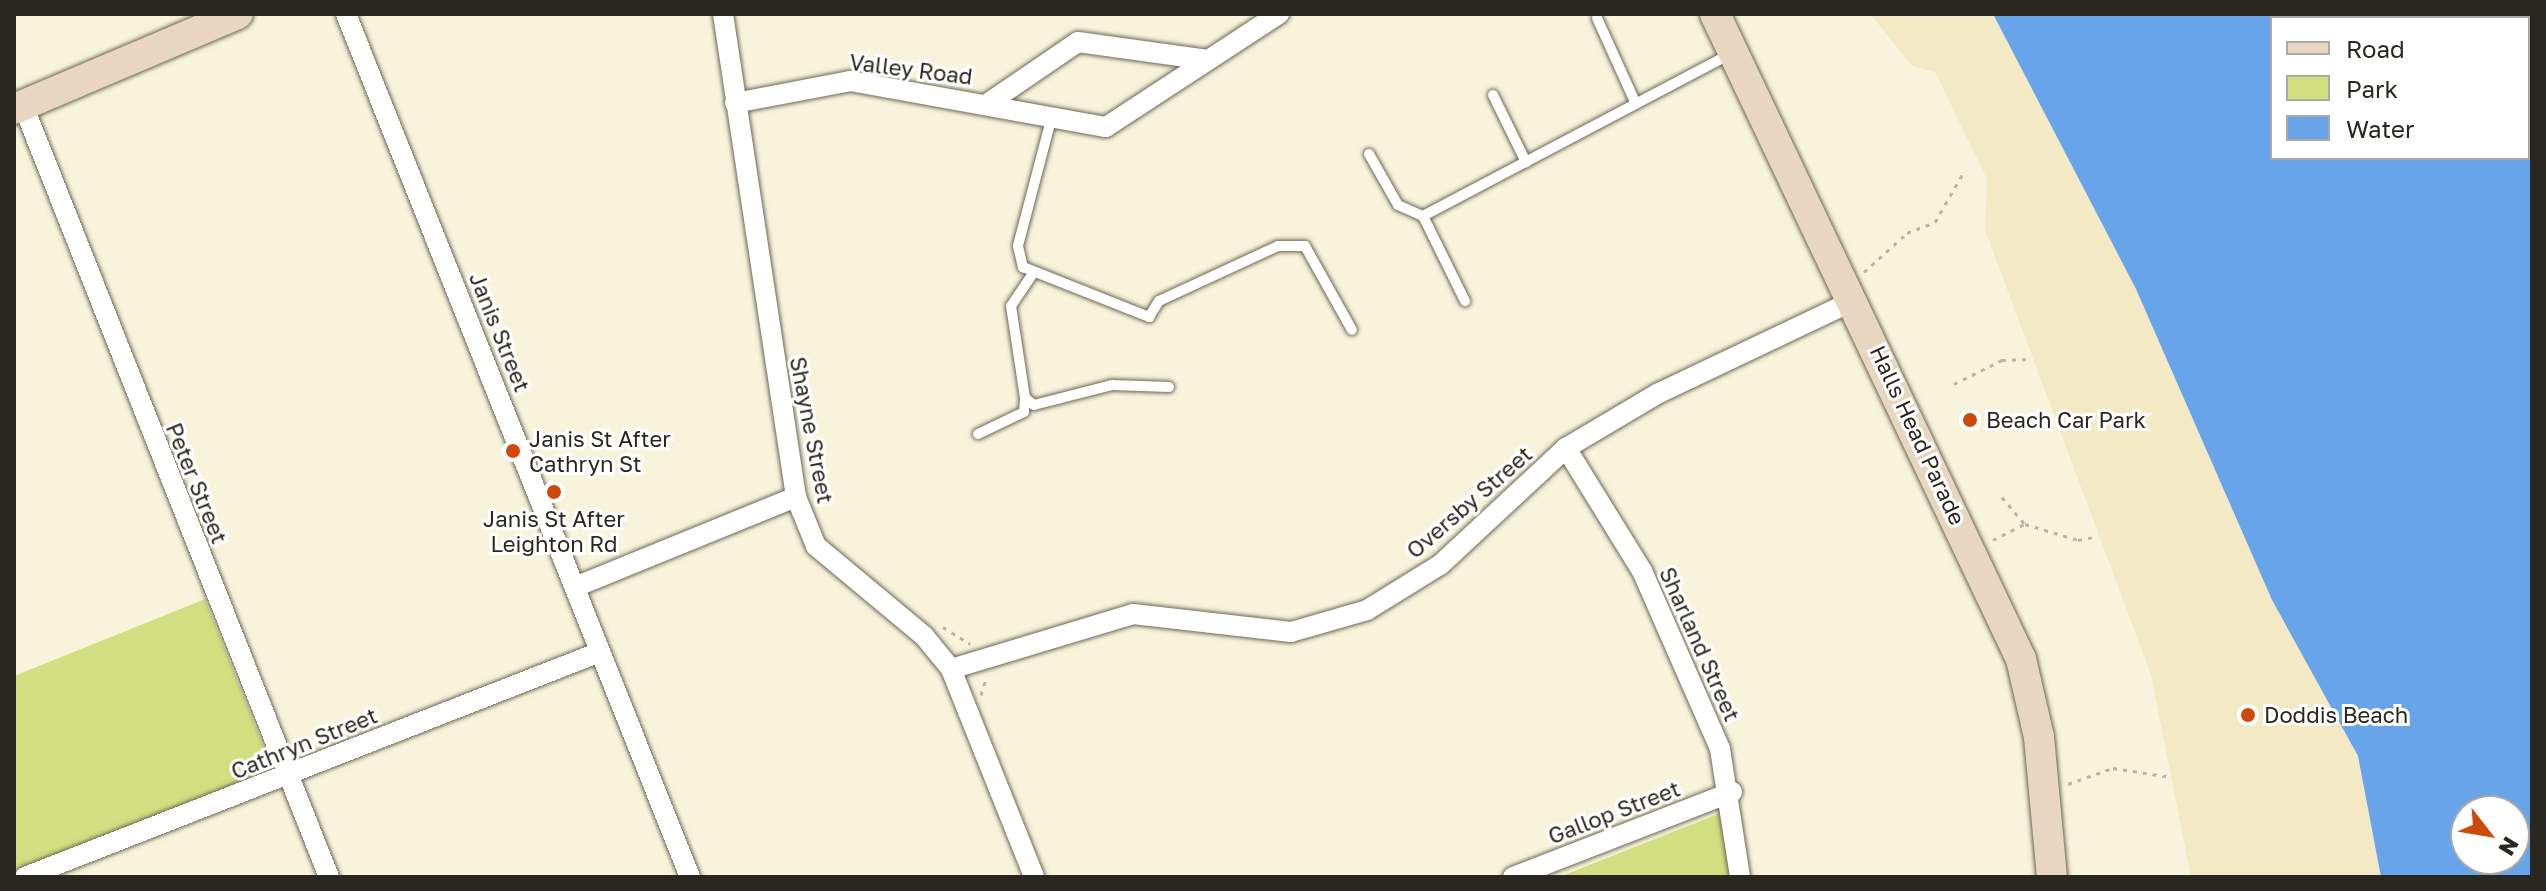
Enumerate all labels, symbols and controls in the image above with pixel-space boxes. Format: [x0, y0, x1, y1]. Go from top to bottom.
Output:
legend [2270, 16, 2530, 160]
text: Road [2346, 34, 2405, 63]
street label: Valley Road [848, 48, 974, 90]
text: Park [2346, 74, 2398, 103]
text: Water [2346, 114, 2414, 143]
street label: Janis Street [464, 268, 536, 396]
street label: Halls Head Parade [1865, 341, 1971, 529]
street label: Shayne Street [785, 354, 839, 506]
place label: Beach Car Park [1986, 407, 2146, 433]
marker: Beach Car Park [1961, 411, 1979, 429]
street label: Peter Street [161, 419, 233, 547]
place label: Janis St After Cathryn St [529, 425, 671, 476]
street label: Oversby Street [1401, 440, 1537, 564]
marker: Janis St After Cathryn St [504, 442, 522, 460]
marker: Janis St After Leighton Rd [545, 483, 563, 501]
place label: Janis St After Leighton Rd [483, 505, 625, 556]
street label: Sharland Street [1654, 563, 1746, 725]
street label: Cathryn Street [227, 702, 381, 784]
place label: Doddis Beach [2264, 702, 2408, 728]
marker: Doddis Beach [2239, 706, 2257, 724]
street label: Gallop Street [1544, 775, 1684, 849]
north arrow [2450, 795, 2530, 875]
text: N [2493, 832, 2525, 861]

